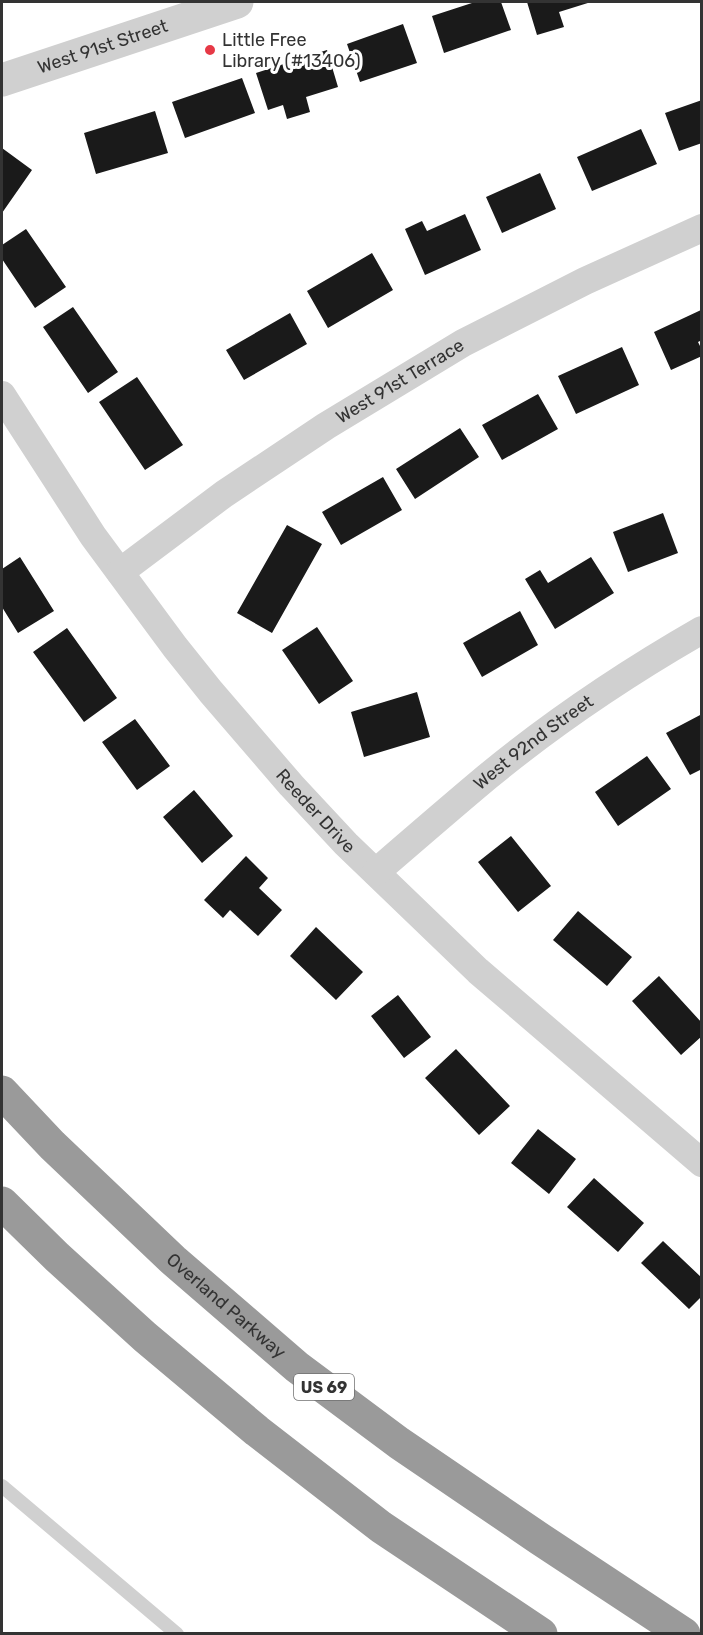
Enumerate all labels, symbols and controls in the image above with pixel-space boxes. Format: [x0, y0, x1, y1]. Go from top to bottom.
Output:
street label: West 91st Street [35, 15, 171, 78]
place label: Little Free Library (#13406) [222, 29, 361, 72]
marker: Little Free Library (#13406) [203, 43, 217, 57]
street label: West 91st Terrace [332, 334, 468, 428]
street label: West 92nd Street [469, 690, 597, 795]
street label: Reeder Drive [271, 765, 360, 858]
street label: Overland Parkway [162, 1248, 290, 1363]
road number: US 69 [294, 1374, 354, 1400]

